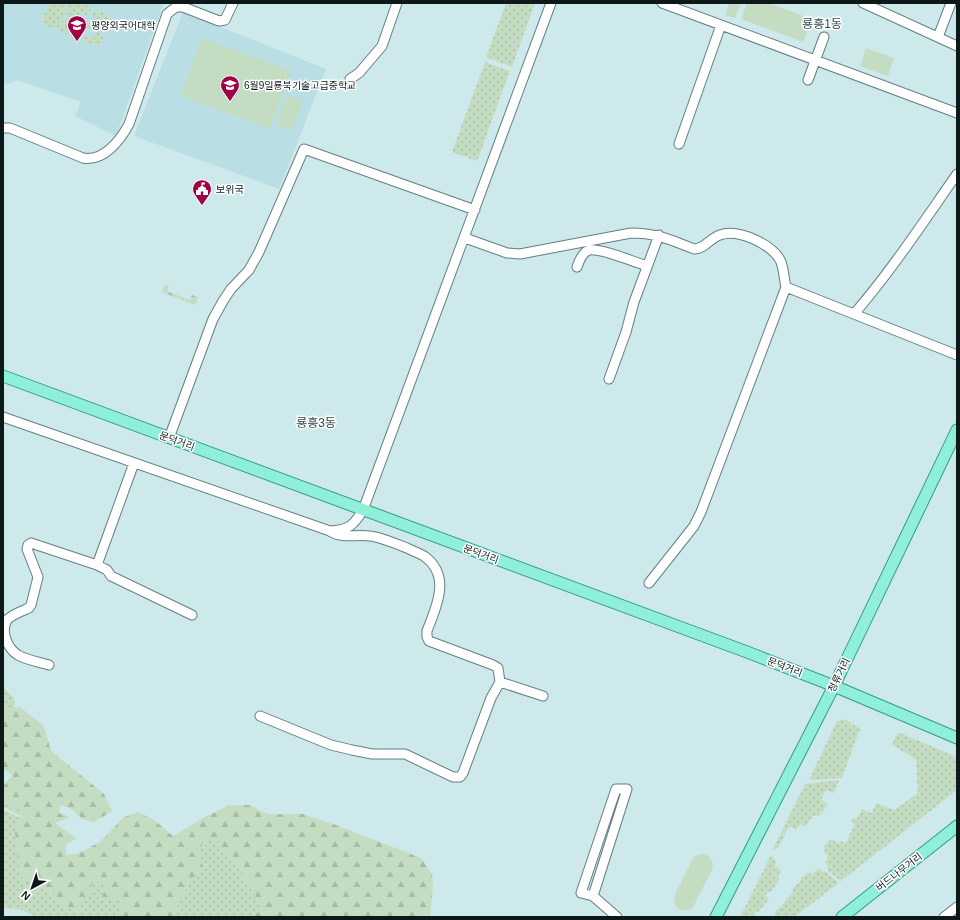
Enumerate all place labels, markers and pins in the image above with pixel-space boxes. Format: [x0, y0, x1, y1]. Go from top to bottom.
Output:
school or university icon: 평양외국어대학 [66, 14, 88, 42]
place label: 평양외국어대학 [91, 20, 156, 31]
school or university icon: 6월9일룡북기술고급중학교 [219, 74, 241, 102]
place label: 6월9일룡북기술고급중학교 [244, 80, 356, 91]
public building icon: 보위국 [191, 178, 213, 206]
place label: 보위국 [216, 184, 244, 195]

